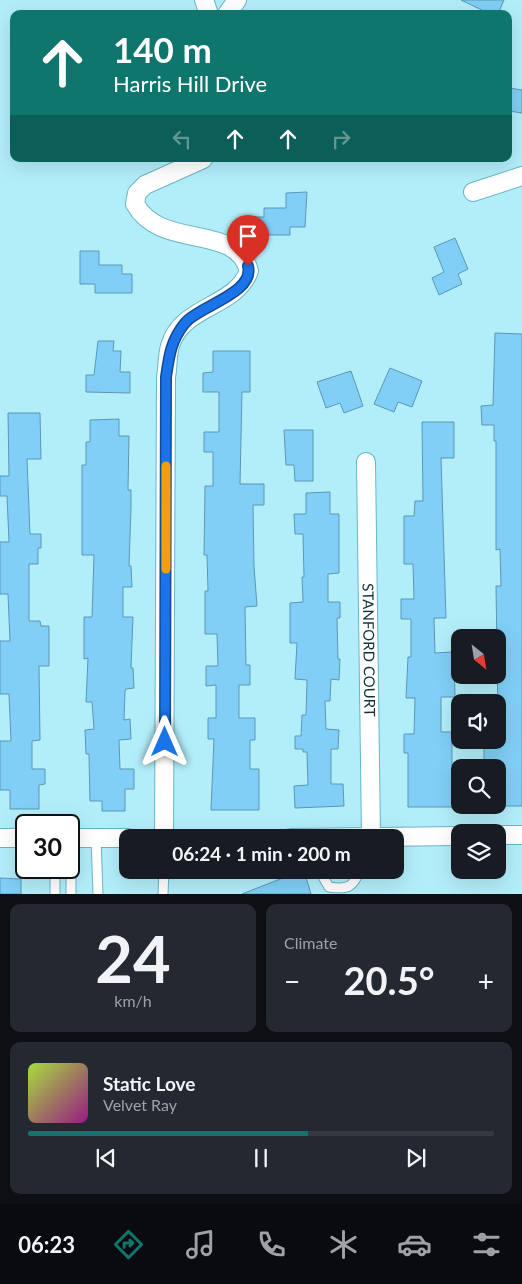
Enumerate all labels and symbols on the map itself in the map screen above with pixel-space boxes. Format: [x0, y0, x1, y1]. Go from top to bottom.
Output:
pin [227, 215, 269, 266]
street label: STANFORD COURT [360, 583, 379, 717]
north arrow [451, 629, 506, 684]
position arrow [138, 715, 190, 767]
speed limit sign: 30 [15, 814, 80, 879]

